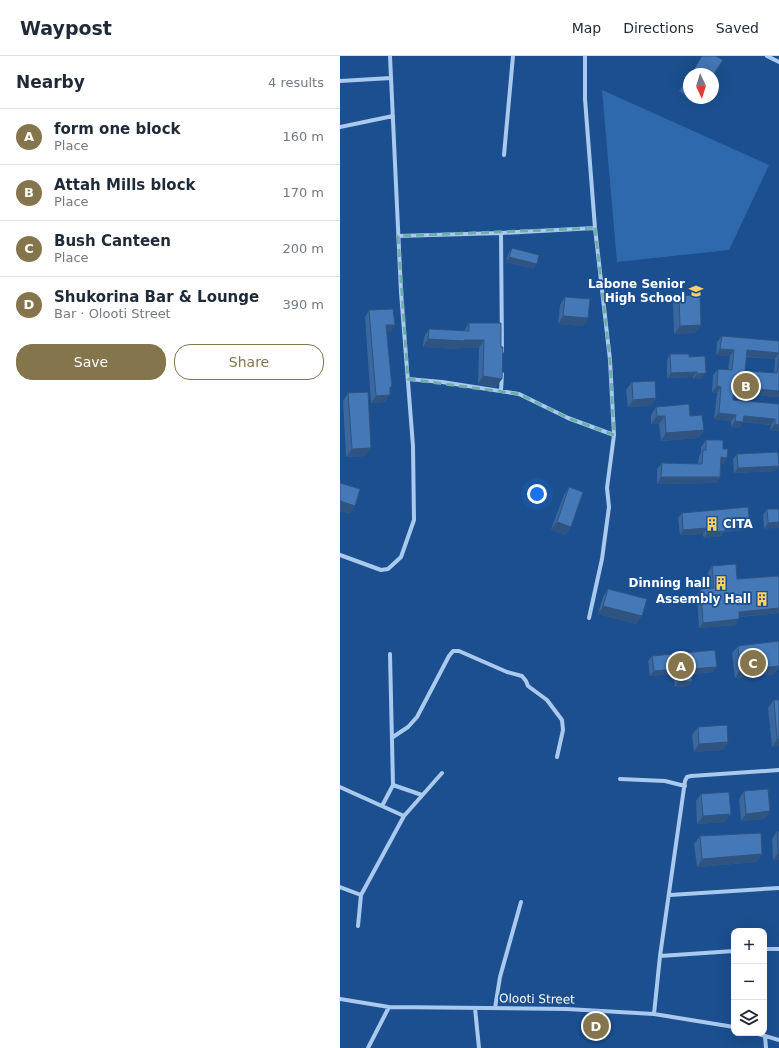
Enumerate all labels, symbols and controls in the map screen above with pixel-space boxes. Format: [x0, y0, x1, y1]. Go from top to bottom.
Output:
text: Waypost [20, 17, 112, 39]
text: Map [572, 20, 601, 36]
text: Directions [623, 20, 694, 36]
text: Saved [716, 20, 759, 36]
north arrow [683, 68, 719, 104]
text: Nearby [16, 72, 85, 92]
text: 4 results [268, 75, 324, 90]
text: form one block [54, 120, 181, 138]
text: A [24, 129, 34, 144]
text: 160 m [282, 129, 324, 144]
text: Place [54, 138, 89, 153]
text: Attah Mills block [54, 176, 196, 194]
text: B [24, 185, 34, 200]
text: 170 m [282, 185, 324, 200]
text: Place [54, 194, 89, 209]
text: Bush Canteen [54, 232, 171, 250]
text: C [24, 241, 34, 256]
text: 200 m [282, 241, 324, 256]
text: Place [54, 250, 89, 265]
place label: Labone Senior High School [588, 277, 685, 305]
school or university icon: Labone Senior High School [688, 283, 704, 299]
text: Shukorina Bar & Lounge [54, 288, 259, 306]
text: D [24, 297, 34, 312]
text: 390 m [282, 297, 324, 312]
text: Bar · Olooti Street [54, 306, 171, 321]
button: Save [16, 344, 166, 380]
button: Share [174, 344, 324, 380]
pin: B [733, 371, 759, 401]
your location [527, 484, 547, 504]
building icon: CITA [704, 516, 720, 532]
place label: CITA [723, 517, 754, 531]
building icon: Dinning hall [713, 575, 729, 591]
place label: Dinning hall [629, 576, 710, 590]
building icon: Assembly Hall [754, 591, 770, 607]
place label: Assembly Hall [656, 592, 751, 606]
pin: C [740, 648, 766, 678]
pin: A [668, 651, 694, 681]
map controls [731, 928, 767, 1036]
button: + [731, 928, 767, 964]
button: − [731, 964, 767, 1000]
street label: Olooti Street [499, 991, 575, 1007]
button: layers [731, 1000, 767, 1036]
pin: D [583, 1011, 609, 1041]

